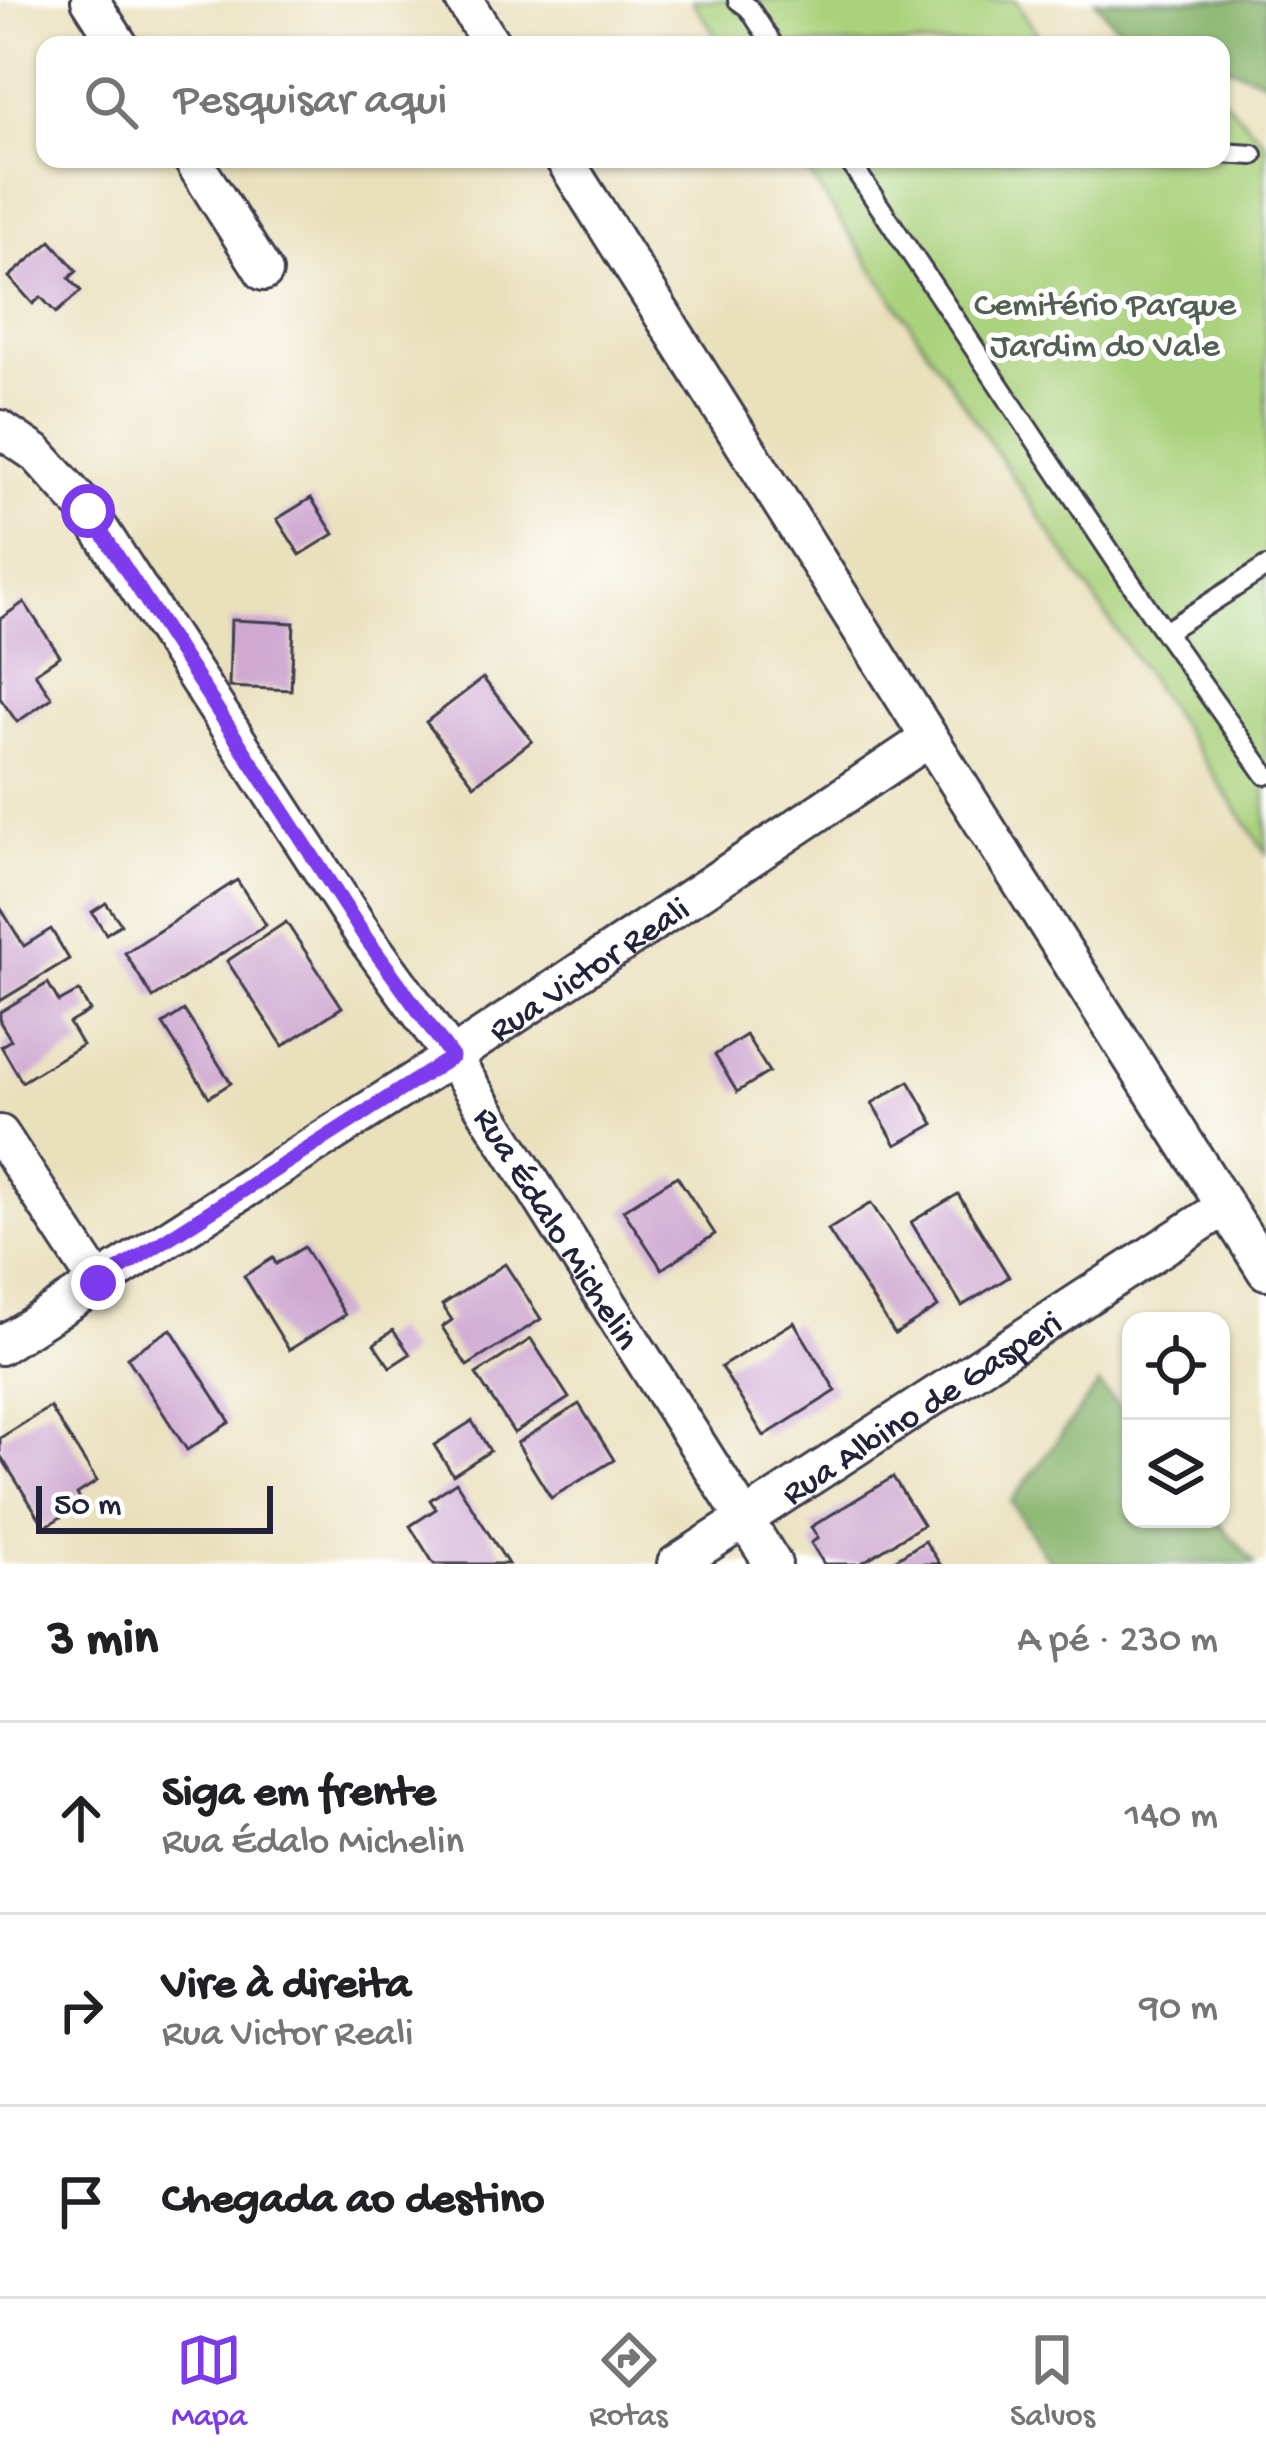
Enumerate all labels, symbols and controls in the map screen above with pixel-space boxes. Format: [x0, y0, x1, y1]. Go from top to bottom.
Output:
search box [36, 36, 1230, 168]
icon: search [78, 69, 144, 135]
text: Pesquisar aqui [174, 76, 447, 129]
park label: Cemitério Parque Jardim do Vale [974, 286, 1236, 370]
route start [61, 484, 115, 538]
street label: Rua Victor Reali [482, 890, 699, 1055]
street label: Rua Édalo Michelin [461, 1101, 647, 1359]
route end [71, 1256, 125, 1310]
street label: Rua Albino de Gasperi [775, 1304, 1072, 1518]
map controls [1122, 1312, 1230, 1528]
button: locate [1122, 1312, 1230, 1420]
button: layers [1122, 1420, 1230, 1528]
scale bar [36, 1480, 273, 1533]
text: 50 m [54, 1488, 121, 1526]
text: 3 min [48, 1612, 158, 1672]
text: A pé · 230 m [1017, 1619, 1218, 1665]
text: Siga em frente [162, 1768, 436, 1821]
icon: ahead [48, 1785, 114, 1851]
text: 140 m [1125, 1795, 1218, 1841]
text: Rua Édalo Michelin [162, 1821, 464, 1867]
text: Vire à direita [162, 1960, 411, 2013]
icon: right [48, 1977, 114, 2043]
text: 90 m [1139, 1987, 1218, 2033]
text: Rua Victor Reali [162, 2013, 413, 2059]
icon: arrive [48, 2169, 114, 2235]
text: Chegada ao destino [162, 2175, 544, 2228]
tab: Mapa [171, 2327, 247, 2437]
tab: Rotas [589, 2327, 668, 2437]
tab: Salvos [1010, 2327, 1095, 2437]

